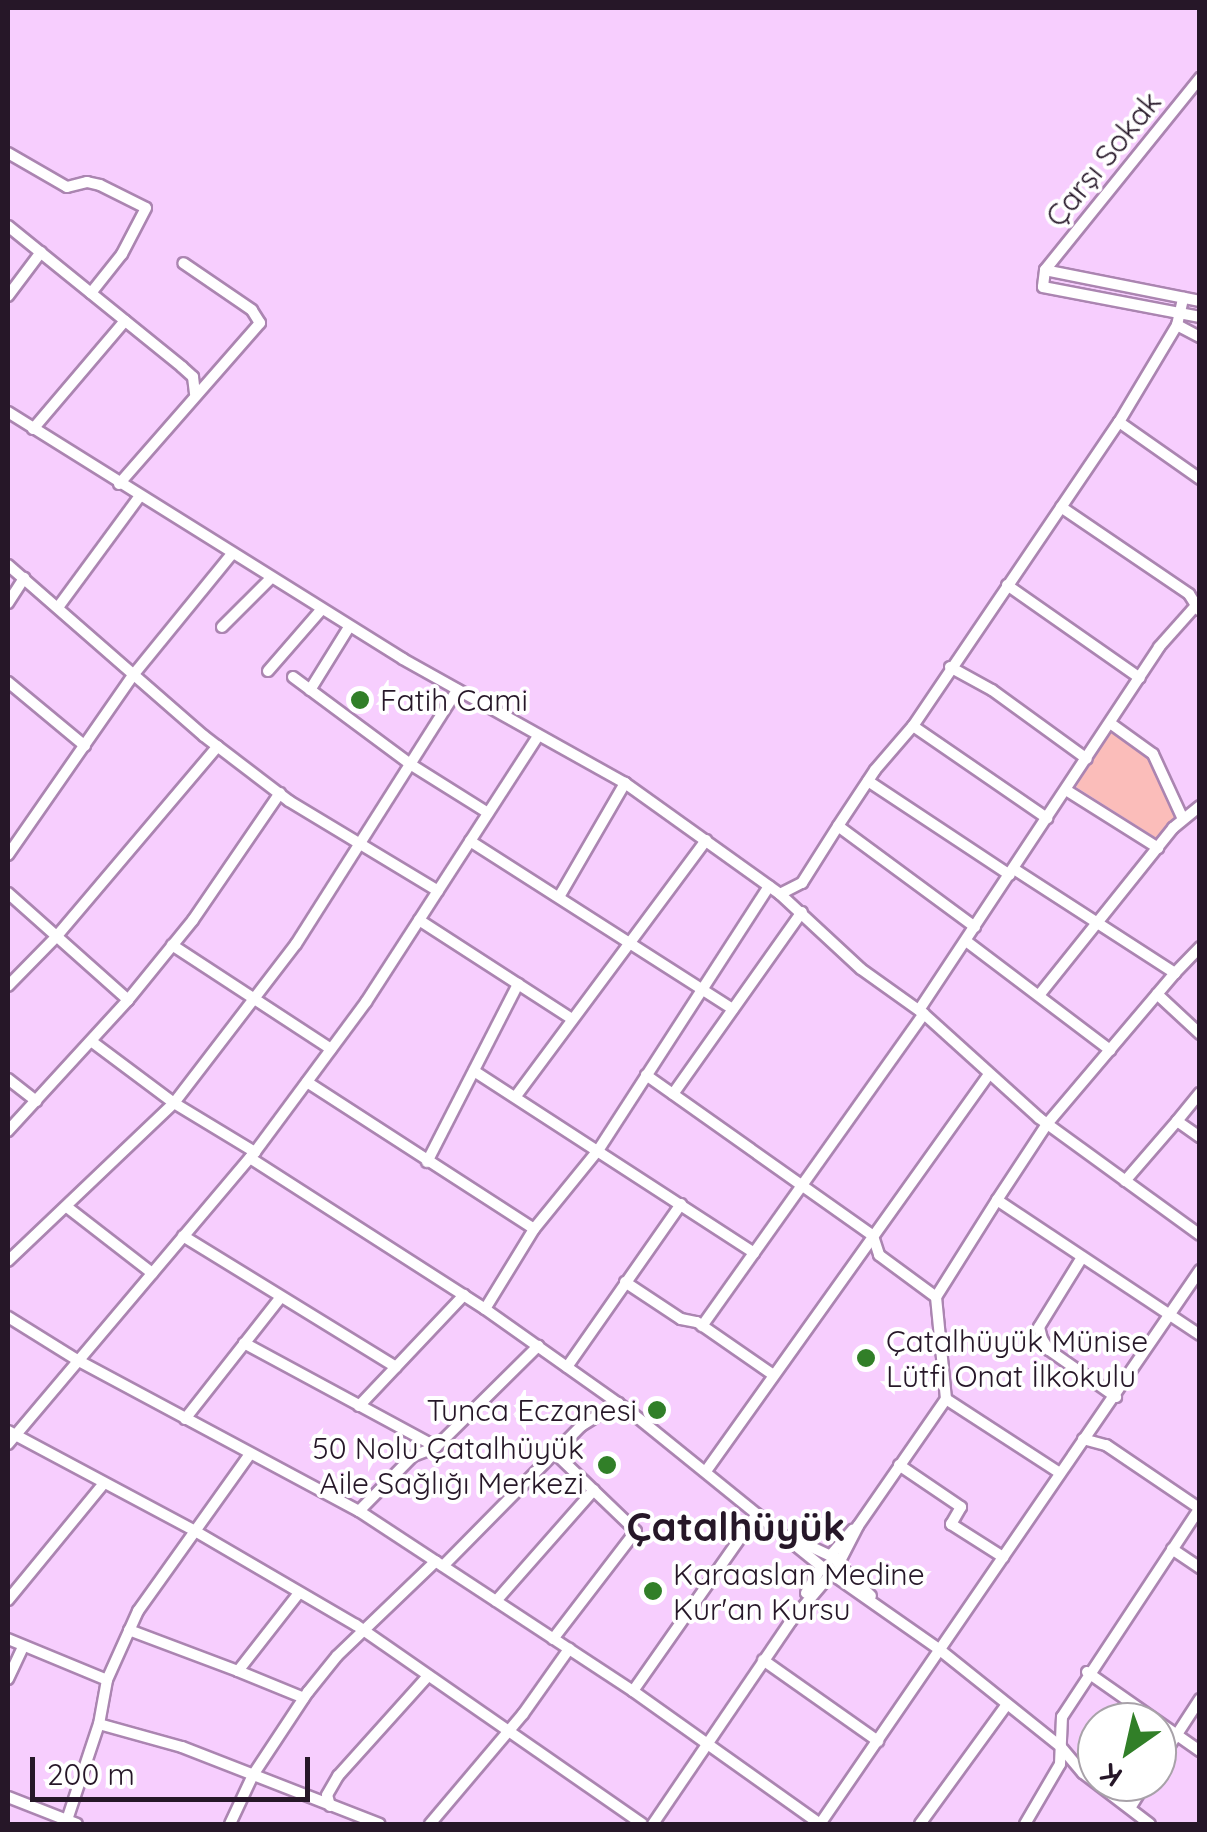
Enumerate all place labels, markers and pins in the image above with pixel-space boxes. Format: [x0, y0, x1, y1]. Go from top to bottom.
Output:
place label: Fatih Cami [380, 682, 528, 718]
marker: Fatih Cami [349, 689, 371, 711]
place label: Çatalhüyük Münise Lütfi Onat İlkokulu [886, 1323, 1148, 1394]
marker: Çatalhüyük Münise Lütfi Onat İlkokulu [855, 1347, 877, 1369]
place label: Tunca Eczanesi [426, 1392, 637, 1428]
marker: Tunca Eczanesi [646, 1399, 668, 1421]
place label: 50 Nolu Çatalhüyük Aile Sağlığı Merkezi [312, 1430, 584, 1500]
marker: 50 Nolu Çatalhüyük Aile Sağlığı Merkezi [594, 1452, 620, 1478]
place label: Karaaslan Medine Kur'an Kursu [673, 1556, 925, 1626]
marker: Karaaslan Medine Kur'an Kursu [642, 1580, 664, 1602]

